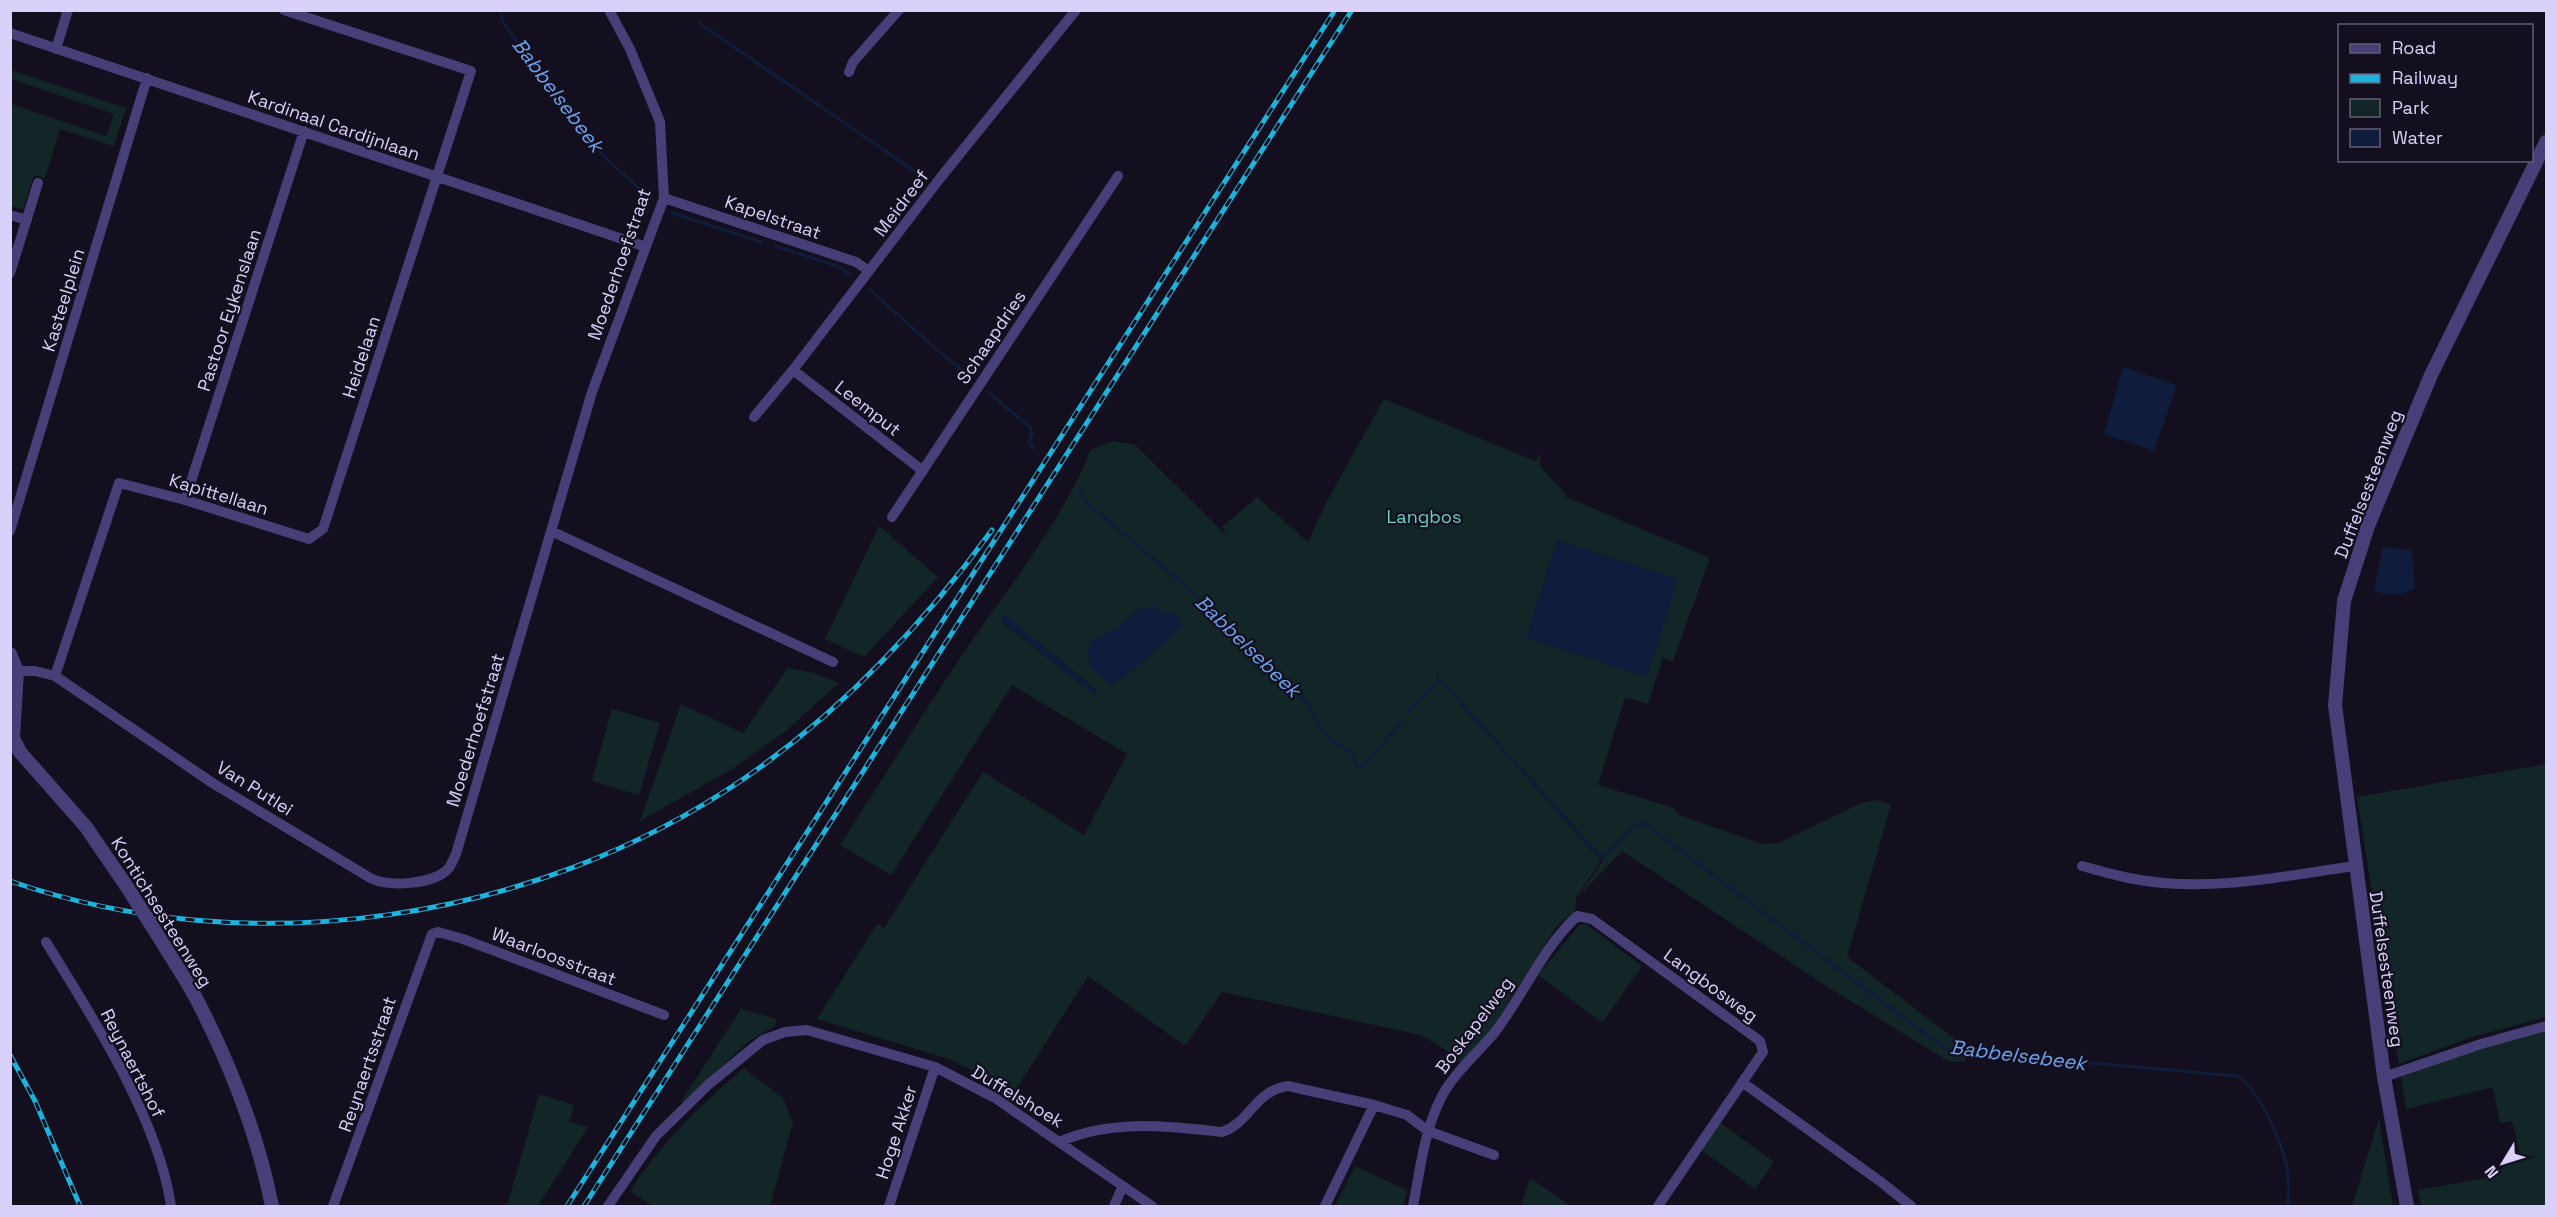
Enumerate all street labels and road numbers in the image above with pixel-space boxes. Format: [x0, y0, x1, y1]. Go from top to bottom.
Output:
street label: Kardinaal Cardijnlaan [245, 85, 423, 165]
street label: Meidreef [868, 165, 934, 241]
street label: Moederhoefstraat [582, 185, 656, 343]
street label: Kapelstraat [722, 190, 824, 244]
street label: Pastoor Eykenslaan [192, 226, 266, 394]
street label: Kasteelplein [36, 246, 90, 354]
street label: Schaapdries [951, 286, 1031, 388]
street label: Heidelaan [337, 313, 385, 401]
street label: Leemput [830, 375, 906, 441]
street label: Duffelsesteenweg [2329, 406, 2407, 562]
street label: Kapittellaan [167, 468, 271, 520]
street label: Moederhoefstraat [441, 651, 509, 809]
street label: Van Putlei [212, 755, 298, 821]
street label: Kontichsesteenweg [106, 833, 218, 991]
street label: Duffelsesteenweg [2365, 889, 2409, 1049]
street label: Waarloosstraat [488, 922, 620, 990]
street label: Langbosweg [1659, 943, 1763, 1027]
street label: Boskapelweg [1430, 972, 1518, 1078]
street label: Reynaertsstraat [333, 993, 401, 1135]
street label: Reynaertshof [96, 1005, 170, 1121]
street label: Duffelshoek [968, 1060, 1068, 1133]
street label: Hoge Akker [870, 1082, 922, 1182]

